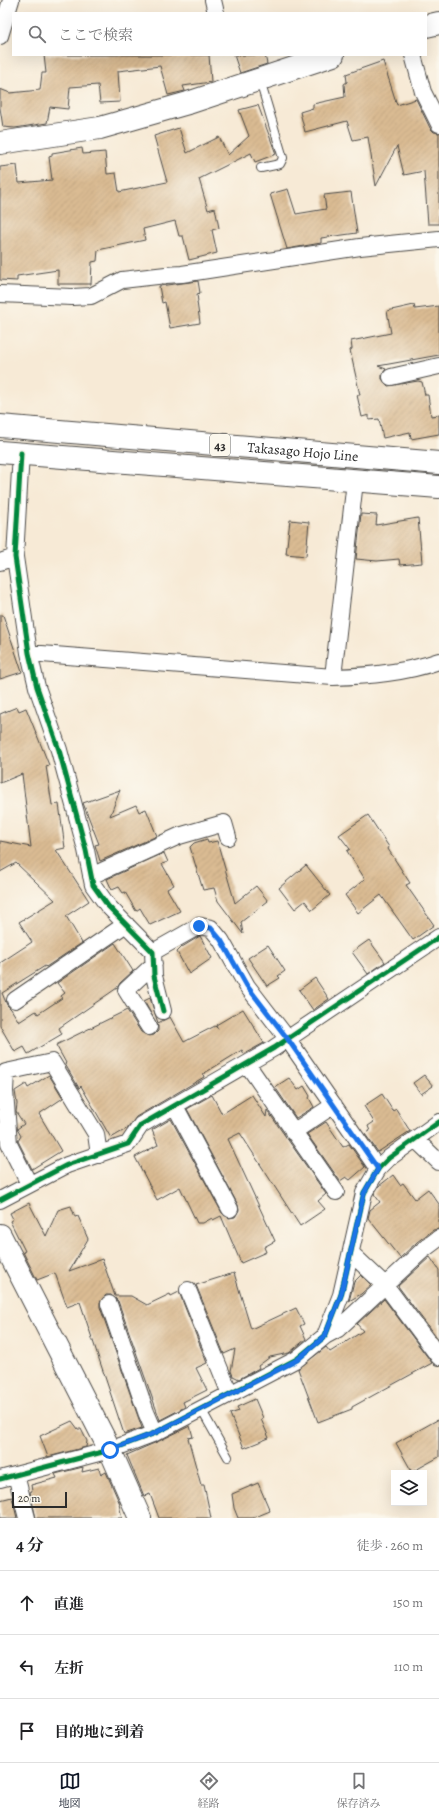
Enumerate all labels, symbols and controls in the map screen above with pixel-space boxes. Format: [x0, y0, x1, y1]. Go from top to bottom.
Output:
search box [12, 12, 427, 56]
icon: search [26, 23, 48, 45]
text: ここで検索 [58, 25, 133, 45]
road number: 43 [210, 434, 230, 456]
street label: Takasago Hojo Line [247, 438, 359, 466]
route end [190, 917, 208, 935]
route start [101, 1441, 119, 1459]
map controls [391, 1470, 427, 1506]
button: layers [391, 1470, 427, 1506]
scale bar [12, 1490, 67, 1509]
text: 20 m [18, 1491, 40, 1506]
text: 4 分 [16, 1534, 44, 1557]
text: 徒歩 · 260 m [357, 1537, 423, 1554]
icon: ahead [16, 1592, 38, 1614]
text: 直進 [54, 1594, 84, 1614]
text: 150 m [393, 1594, 423, 1611]
icon: left [16, 1656, 38, 1678]
text: 左折 [54, 1658, 84, 1678]
text: 110 m [394, 1658, 423, 1675]
icon: arrive [16, 1720, 38, 1742]
text: 目的地に到着 [54, 1722, 144, 1742]
tab: 地図 [59, 1770, 81, 1811]
tab: 経路 [198, 1770, 220, 1811]
tab: 保存済み [337, 1770, 381, 1811]

